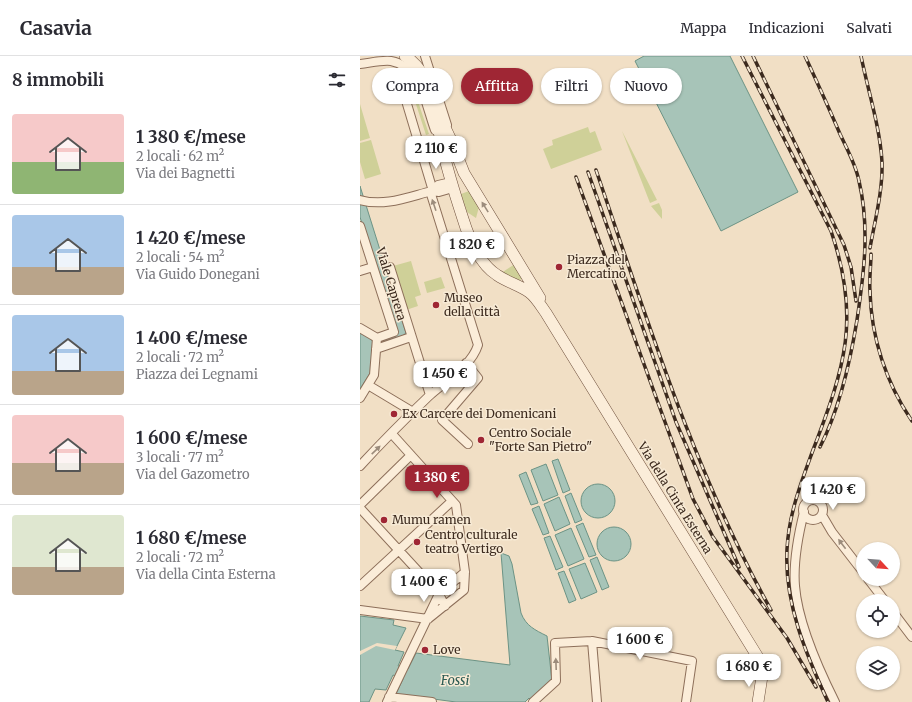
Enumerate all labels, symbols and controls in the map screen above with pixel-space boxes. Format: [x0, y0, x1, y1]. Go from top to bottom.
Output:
text: Casavia [20, 16, 92, 40]
text: Mappa [680, 19, 726, 37]
text: Indicazioni [748, 19, 824, 37]
text: Salvati [846, 19, 892, 37]
chip: Compra [372, 68, 453, 104]
chip: Affitta [461, 68, 533, 104]
chip: Filtri [541, 68, 602, 104]
chip: Nuovo [610, 68, 682, 104]
text: 8 immobili [12, 69, 104, 91]
icon: filters [326, 69, 348, 91]
text: 1 380 €/mese [136, 126, 246, 148]
icon: home [44, 130, 92, 178]
pin: 2 110 € [399, 136, 473, 170]
text: 2 110 € [414, 140, 458, 157]
text: 2 locali · 62 m² [136, 148, 224, 165]
text: Via dei Bagnetti [136, 165, 235, 182]
one-way arrow [431, 198, 437, 210]
one-way arrow [481, 202, 489, 212]
text: 1 420 €/mese [136, 227, 246, 249]
icon: home [44, 231, 92, 279]
pin: 1 820 € [435, 232, 509, 266]
text: 1 820 € [449, 236, 495, 253]
street label: Viale Caprera [373, 244, 410, 323]
text: 2 locali · 54 m² [136, 249, 224, 266]
place label: Piazza del Mercatino [567, 252, 626, 281]
marker: Piazza del Mercatino [554, 262, 564, 272]
text: Via Guido Donegani [136, 266, 260, 283]
place label: Museo della città [444, 290, 501, 319]
marker: Museo della città [431, 300, 441, 310]
text: 1 400 €/mese [136, 327, 248, 349]
icon: home [44, 331, 92, 379]
text: 2 locali · 72 m² [136, 349, 224, 366]
pin: 1 450 € [408, 361, 482, 395]
text: 1 450 € [422, 365, 468, 382]
text: Piazza dei Legnami [136, 366, 258, 383]
place label: Ex Carcere dei Domenicani [402, 406, 556, 421]
marker: Ex Carcere dei Domenicani [389, 409, 399, 419]
place label: Centro Sociale "Forte San Pietro" [489, 425, 592, 454]
text: 1 600 €/mese [136, 427, 247, 449]
icon: home [44, 431, 92, 479]
marker: Centro Sociale "Forte San Pietro" [476, 435, 486, 445]
street label: Via della Cinta Esterna [634, 438, 716, 557]
one-way arrow [371, 445, 381, 455]
text: 3 locali · 77 m² [136, 449, 224, 466]
pin: 1 380 € [400, 465, 474, 499]
text: Via del Gazometro [136, 466, 250, 483]
text: 1 380 € [414, 469, 460, 486]
pin: 1 420 € [796, 477, 870, 511]
text: 1 420 € [810, 481, 856, 498]
place label: Mumu ramen [392, 512, 471, 527]
marker: Mumu ramen [379, 515, 389, 525]
text: 1 680 €/mese [136, 527, 246, 549]
place label: Centro culturale teatro Vertigo [425, 527, 517, 556]
icon: home [44, 531, 92, 579]
marker: Centro culturale teatro Vertigo [412, 537, 422, 547]
one-way arrow [838, 539, 846, 549]
north arrow [856, 542, 900, 586]
map controls [856, 542, 900, 690]
text: 2 locali · 72 m² [136, 549, 224, 566]
text: Via della Cinta Esterna [136, 566, 276, 583]
pin: 1 400 € [387, 569, 461, 603]
text: 1 400 € [400, 573, 448, 590]
button: locate [856, 594, 900, 638]
pin: 1 600 € [603, 627, 677, 661]
text: 1 600 € [616, 631, 664, 648]
place label: Love [433, 642, 461, 657]
marker: Love [420, 645, 430, 655]
button: layers [856, 646, 900, 690]
pin: 1 680 € [712, 654, 786, 688]
one-way arrow [552, 658, 559, 670]
text: 1 680 € [726, 658, 772, 675]
water label: Fossi [440, 672, 469, 689]

